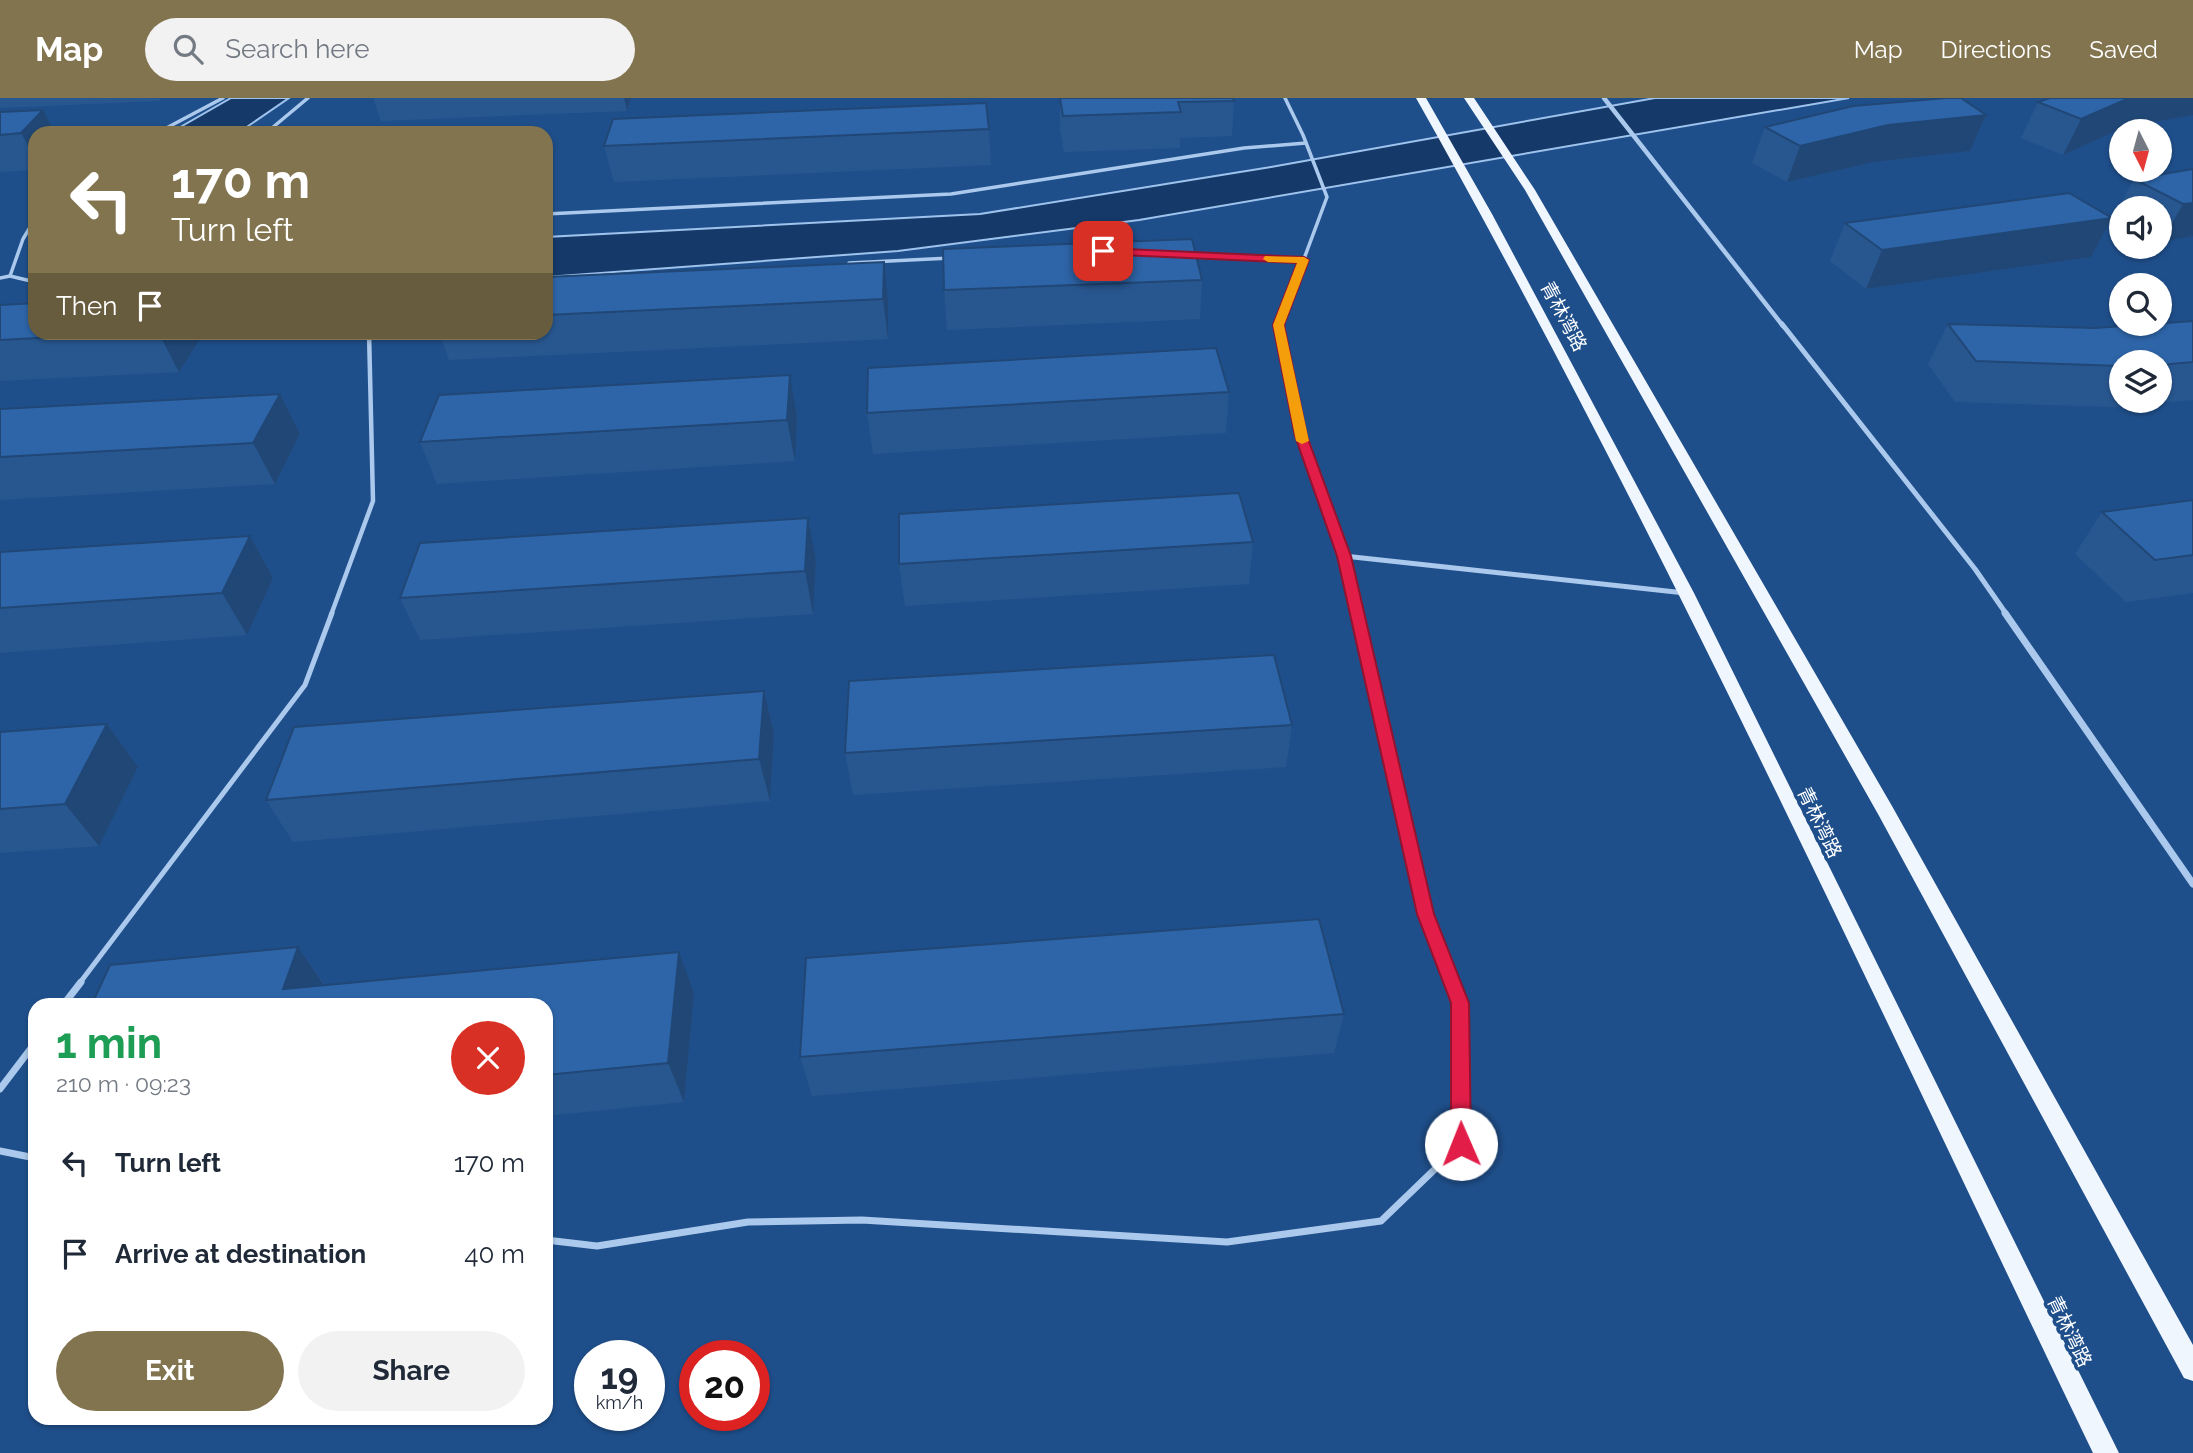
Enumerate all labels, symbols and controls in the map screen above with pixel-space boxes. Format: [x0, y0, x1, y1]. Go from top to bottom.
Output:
search box [145, 18, 635, 81]
text: Map [35, 30, 103, 69]
icon: search [169, 30, 207, 68]
text: Search here [225, 34, 370, 64]
text: Map [1854, 35, 1903, 64]
text: Directions [1941, 35, 2051, 64]
text: Saved [2089, 35, 2158, 64]
north arrow [2109, 119, 2172, 182]
map controls [2109, 119, 2172, 413]
text: 170 m [171, 152, 310, 209]
icon: left [56, 154, 147, 245]
button: sound [2109, 196, 2172, 259]
text: Turn left [171, 211, 293, 248]
pin [1073, 221, 1133, 281]
icon: arrive [1084, 232, 1122, 270]
button: search [2109, 273, 2172, 336]
street label: 青林湾路 [1536, 277, 1592, 355]
icon: arrive [131, 287, 169, 325]
text: Then [56, 291, 117, 321]
button: layers [2109, 350, 2172, 413]
street label: 青林湾路 [1793, 783, 1847, 861]
text: 1 min [56, 1019, 162, 1068]
button: close [451, 1021, 525, 1095]
text: 210 m · 09:23 [56, 1070, 191, 1097]
position arrow [1424, 1107, 1498, 1181]
icon: left [56, 1144, 94, 1182]
text: Turn left [115, 1148, 221, 1178]
text: 170 m [454, 1148, 525, 1178]
icon: arrive [56, 1235, 94, 1273]
text: Arrive at destination [115, 1239, 366, 1269]
text: 40 m [464, 1239, 525, 1269]
street label: 青林湾路 [2043, 1292, 2097, 1370]
button: Exit [56, 1331, 284, 1411]
button: Share [298, 1331, 525, 1411]
speed limit sign: 20 [679, 1340, 770, 1431]
text: 19 [601, 1356, 638, 1397]
text: km/h [596, 1392, 643, 1413]

